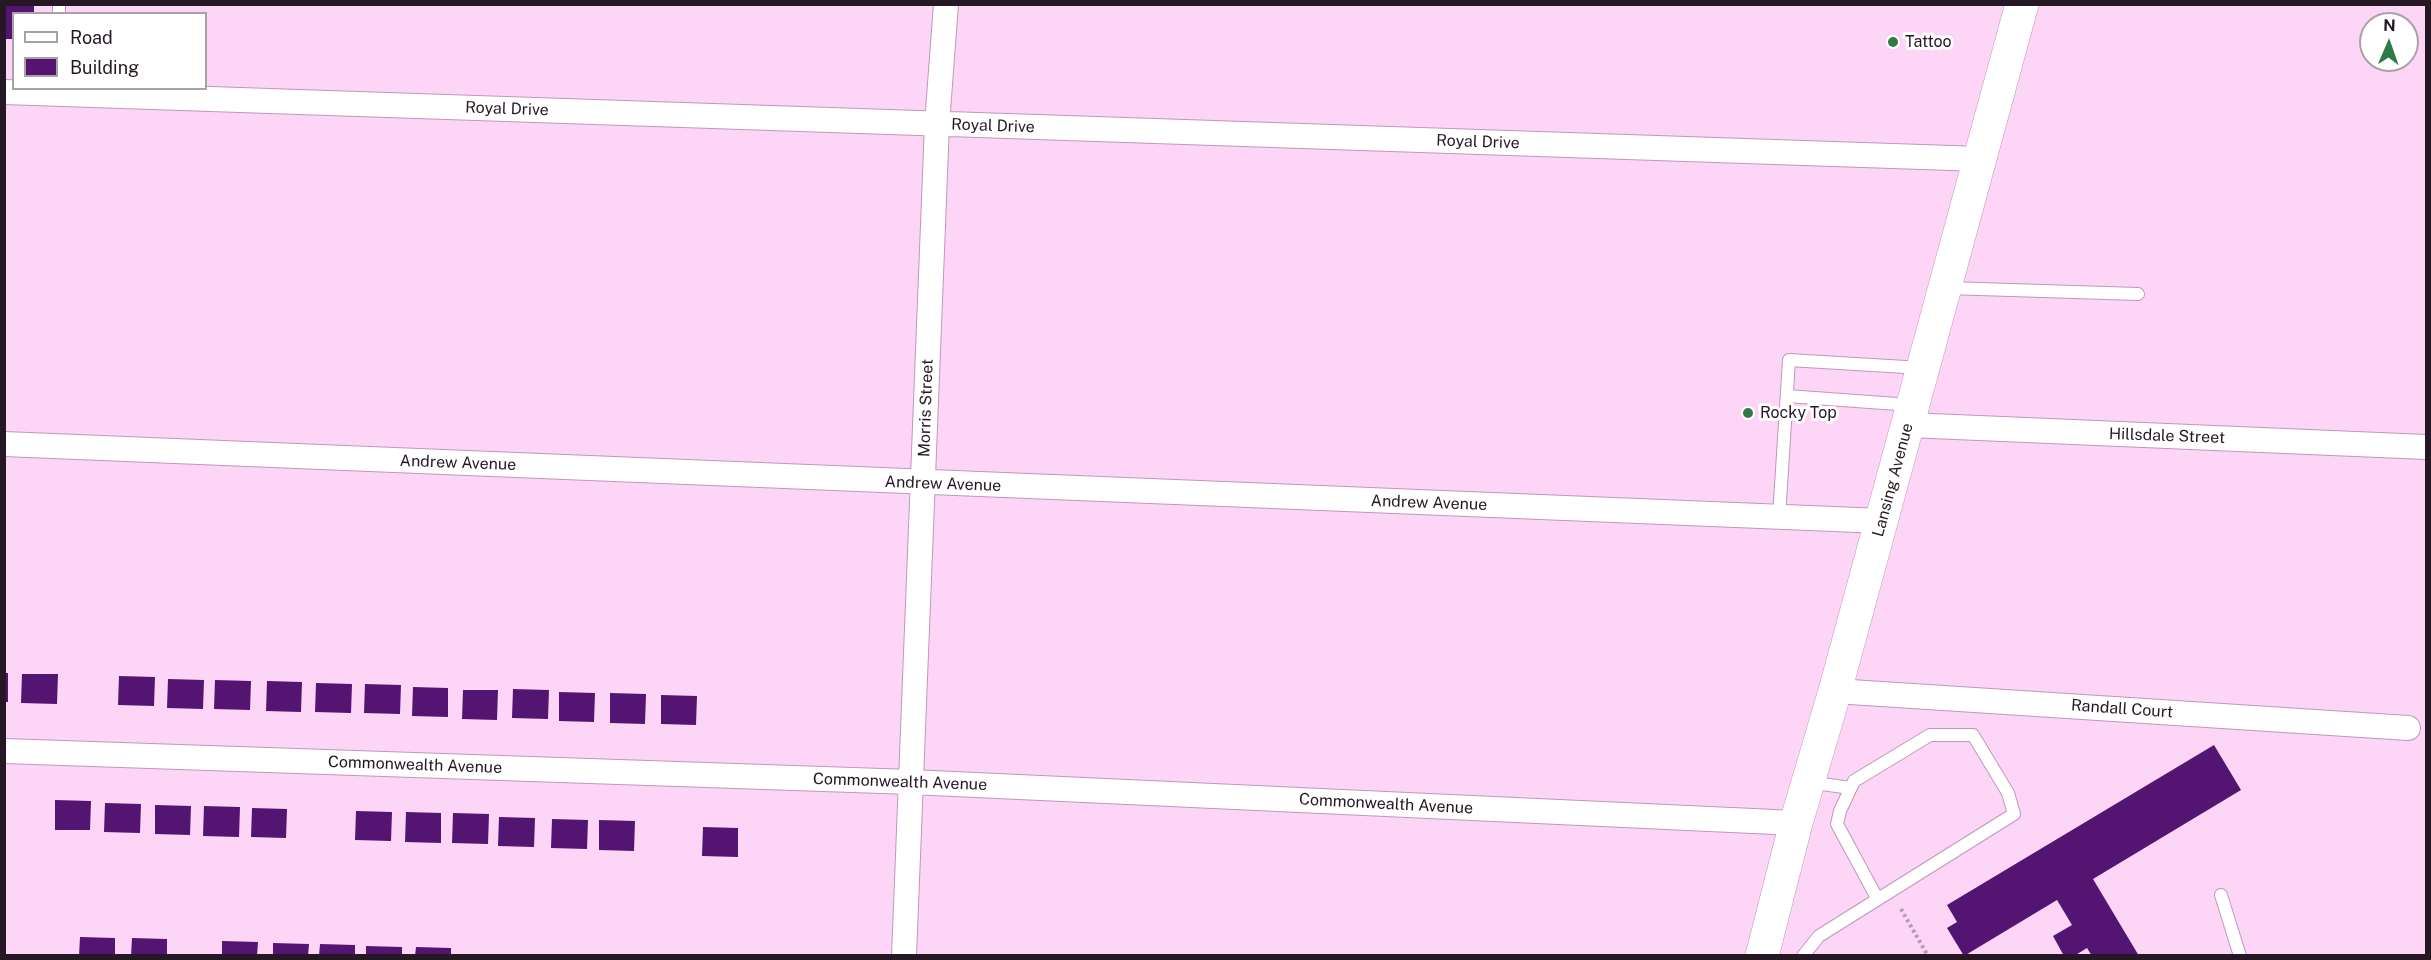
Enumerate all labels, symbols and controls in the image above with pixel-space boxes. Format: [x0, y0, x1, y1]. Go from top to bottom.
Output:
legend [12, 12, 207, 90]
north arrow [2359, 12, 2419, 72]
text: N [2383, 16, 2396, 35]
text: Road [70, 27, 113, 48]
place label: Tattoo [1905, 32, 1952, 52]
marker: Tattoo [1886, 35, 1900, 49]
text: Building [70, 57, 139, 78]
street label: Royal Drive [465, 98, 549, 120]
street label: Royal Drive [951, 115, 1035, 137]
street label: Royal Drive [1436, 131, 1520, 153]
street label: Morris Street [915, 359, 937, 457]
place label: Rocky Top [1760, 403, 1837, 423]
marker: Rocky Top [1741, 406, 1755, 420]
street label: Lansing Avenue [1869, 421, 1917, 539]
street label: Hillsdale Street [2109, 424, 2225, 448]
street label: Andrew Avenue [399, 451, 517, 475]
street label: Andrew Avenue [884, 472, 1002, 496]
street label: Andrew Avenue [1370, 491, 1488, 515]
street label: Randall Court [2070, 696, 2174, 722]
street label: Commonwealth Avenue [328, 752, 502, 778]
street label: Commonwealth Avenue [813, 769, 987, 795]
street label: Commonwealth Avenue [1298, 790, 1474, 818]

